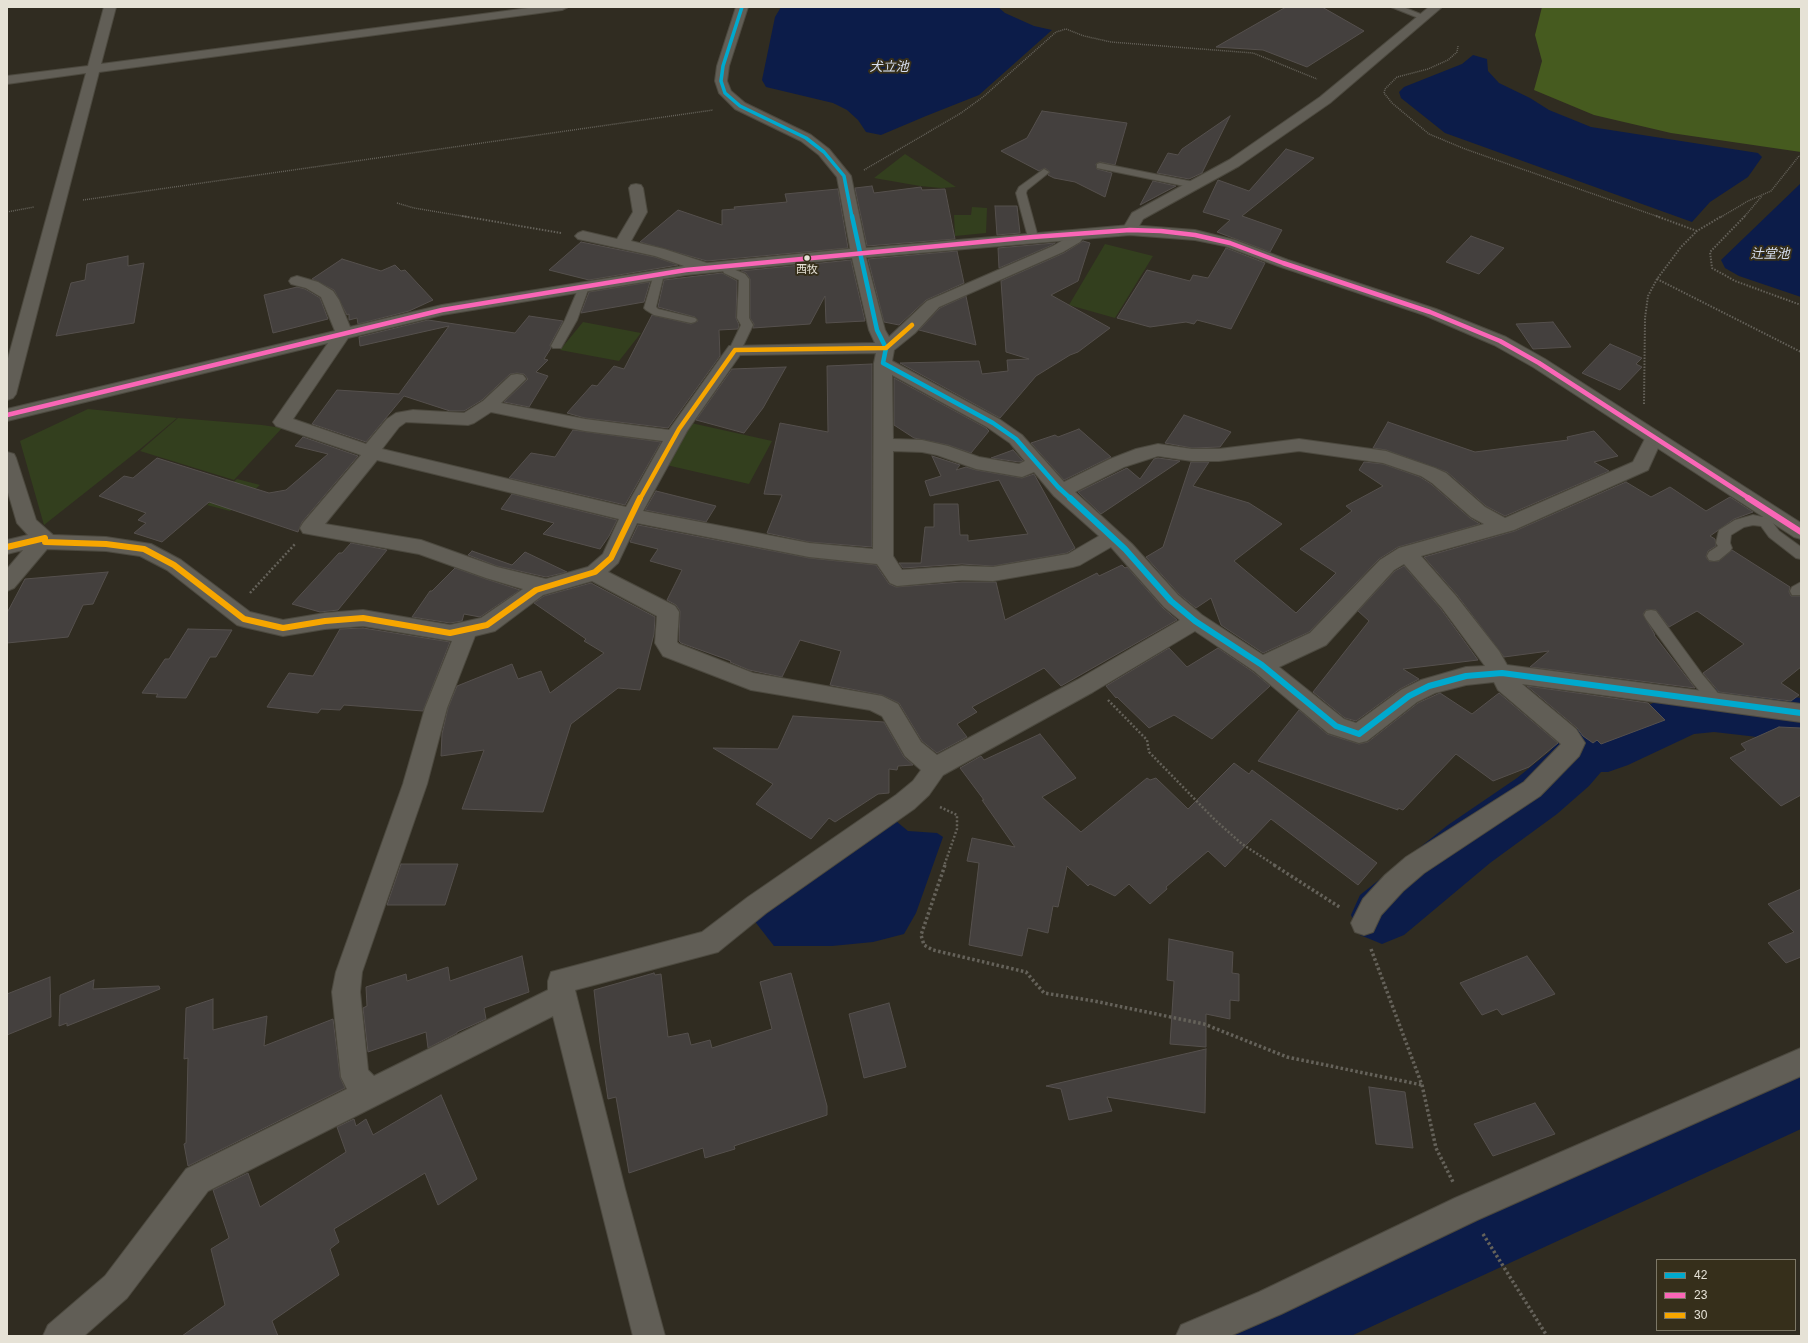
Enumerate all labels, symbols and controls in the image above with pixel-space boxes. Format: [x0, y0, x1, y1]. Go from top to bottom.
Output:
water label: 犬立池 [870, 59, 908, 75]
water label: 辻堂池 [1751, 246, 1789, 262]
marker: 西牧 [802, 253, 812, 263]
place label: 西牧 [796, 263, 818, 277]
legend [1656, 1259, 1796, 1331]
text: 42 [1694, 1268, 1707, 1282]
text: 23 [1694, 1288, 1707, 1302]
text: 30 [1694, 1308, 1707, 1322]

